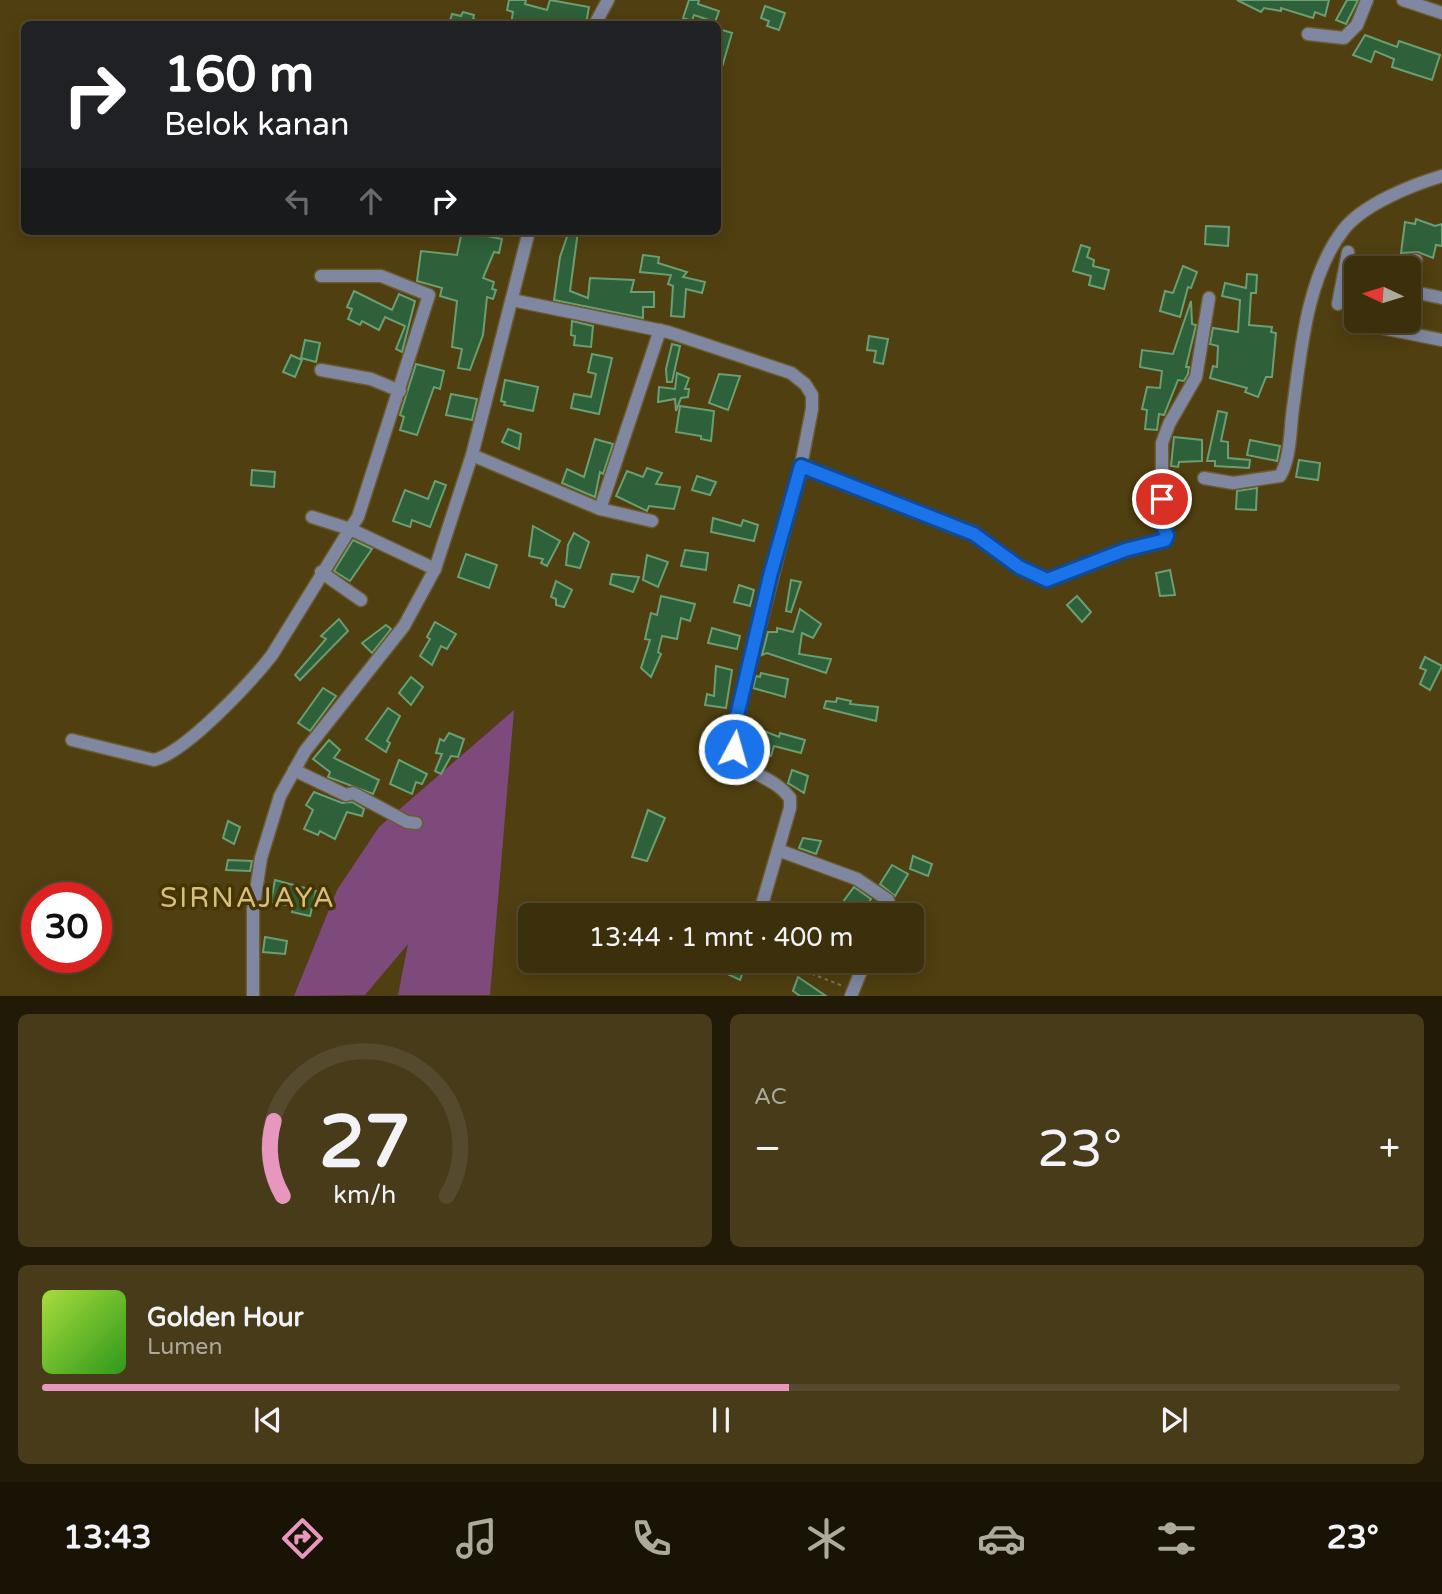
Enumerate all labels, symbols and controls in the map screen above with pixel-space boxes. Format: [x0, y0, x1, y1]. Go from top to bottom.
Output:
text: 160 m [164, 46, 314, 105]
icon: right [49, 49, 140, 140]
text: Belok kanan [164, 106, 349, 144]
icon: left [279, 182, 317, 220]
icon: ahead [352, 182, 390, 220]
icon: right [425, 182, 463, 220]
north arrow [1344, 256, 1421, 332]
map controls [1344, 256, 1421, 333]
pin [1132, 469, 1192, 529]
icon: arrive [1143, 480, 1181, 518]
position arrow [697, 712, 771, 786]
district label: SIRNAJAYA [160, 881, 336, 915]
speed limit sign: 30 [21, 882, 112, 973]
text: 13:44 · 1 mnt · 400 m [589, 922, 853, 953]
text: AC [754, 1083, 787, 1111]
text: 27 [319, 1100, 411, 1188]
text: 23° [1037, 1118, 1122, 1181]
text: − [754, 1126, 781, 1172]
text: + [1379, 1126, 1400, 1172]
text: km/h [334, 1180, 396, 1210]
text: Golden Hour [147, 1302, 304, 1333]
text: Lumen [147, 1333, 222, 1361]
icon: previous [249, 1401, 287, 1439]
icon: pause [702, 1401, 740, 1439]
icon: next [1155, 1401, 1193, 1439]
icon: directions [278, 1514, 327, 1563]
icon: music [452, 1514, 501, 1563]
icon: phone [627, 1514, 676, 1563]
icon: climate [802, 1514, 851, 1563]
icon: car [977, 1514, 1026, 1563]
icon: filters [1152, 1514, 1201, 1563]
text: 13:43 [63, 1519, 152, 1557]
text: 23° [1327, 1519, 1379, 1557]

